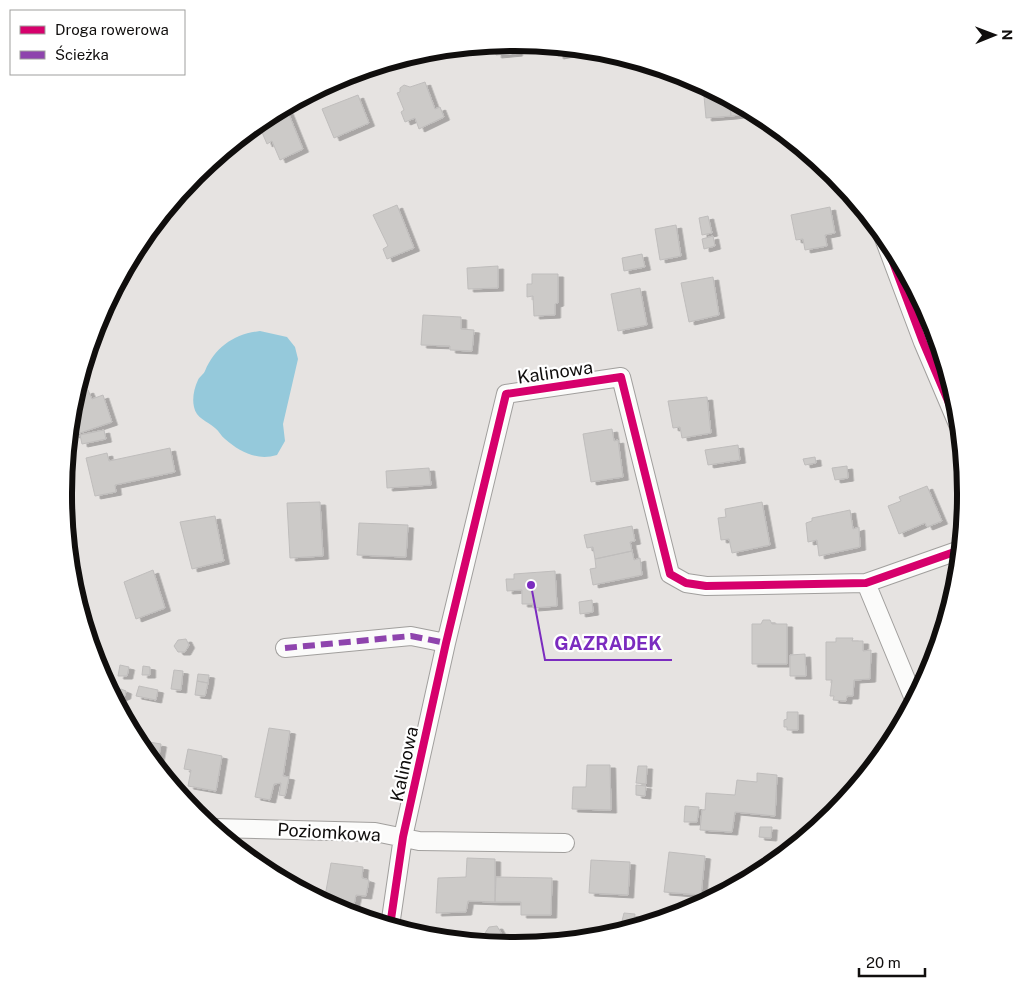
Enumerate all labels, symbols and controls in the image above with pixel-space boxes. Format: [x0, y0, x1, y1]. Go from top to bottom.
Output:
legend [10, 10, 185, 75]
north arrow [969, 10, 1019, 60]
text: Droga rowerowa [55, 21, 169, 38]
text: N [999, 29, 1015, 40]
text: Ścieżka [55, 45, 109, 63]
street label: Kalinowa [516, 356, 594, 388]
callout: GAZRADEK [545, 626, 672, 660]
text: GAZRADEK [554, 632, 662, 654]
street label: Kalinowa [386, 725, 422, 803]
street label: Poziomkowa [277, 819, 381, 845]
scale bar [859, 946, 925, 978]
text: 20 m [866, 954, 901, 971]

